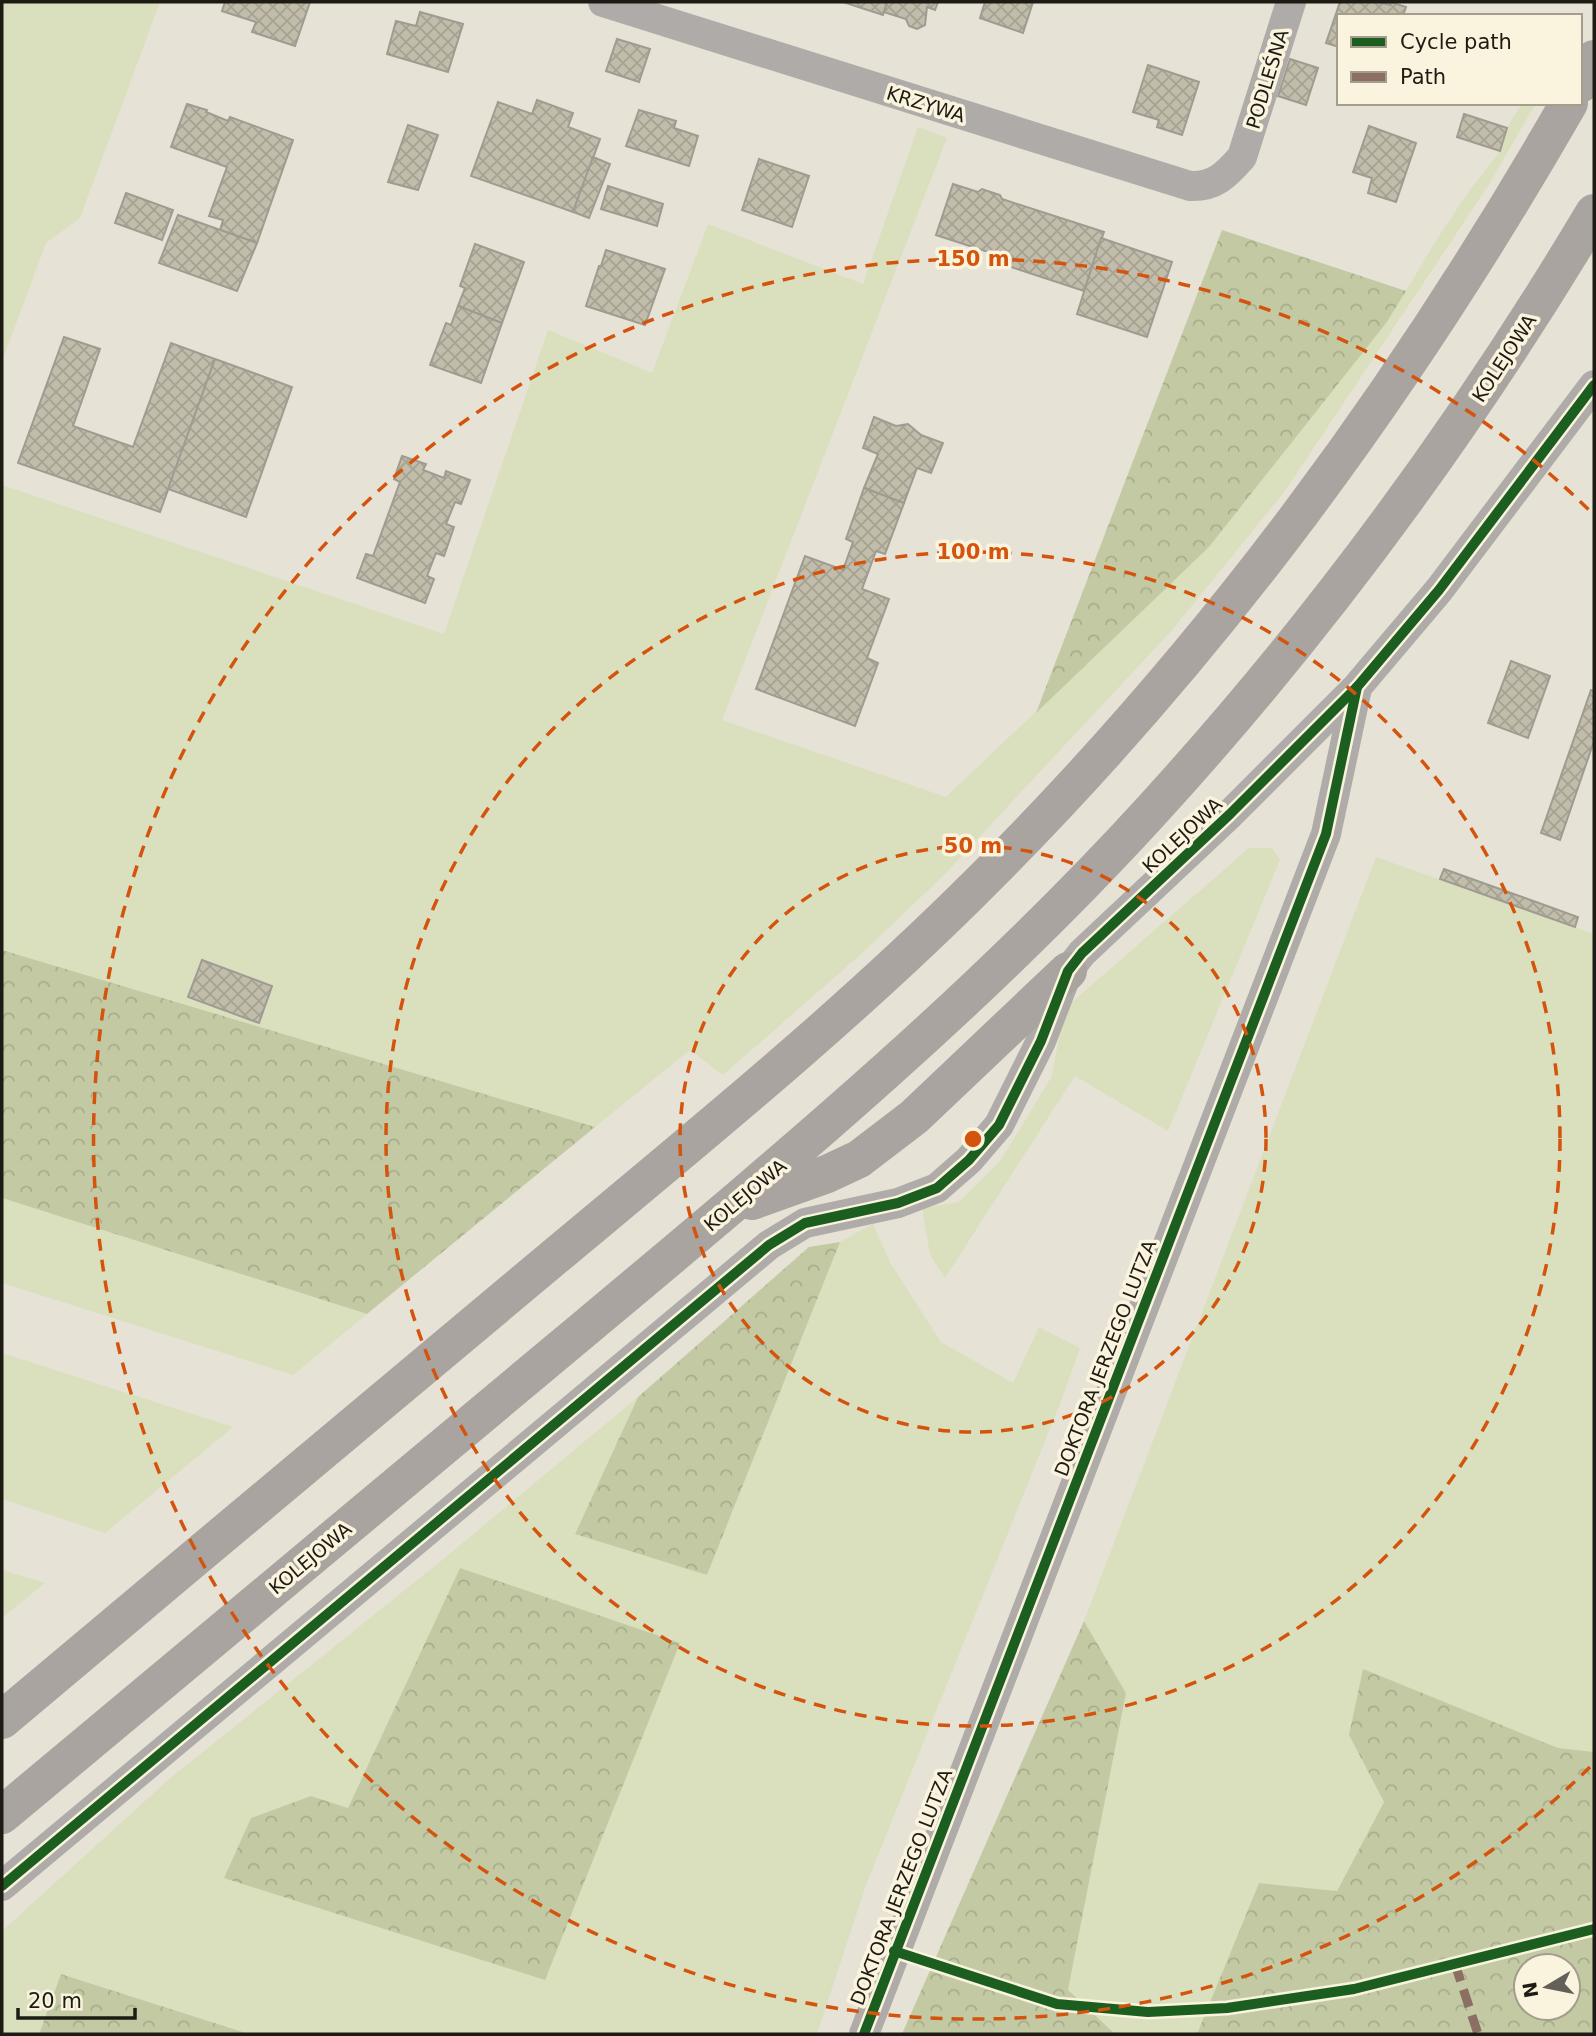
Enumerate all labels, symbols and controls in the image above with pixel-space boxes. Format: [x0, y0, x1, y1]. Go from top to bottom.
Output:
legend [1337, 14, 1582, 105]
street label: PODLEŚNA [1240, 26, 1293, 131]
text: Cycle path [1400, 30, 1512, 54]
text: Path [1400, 65, 1446, 89]
street label: KRZYWA [884, 82, 968, 126]
text: 150 m [936, 247, 1010, 271]
street label: KOLEJOWA [1467, 310, 1541, 406]
text: 100 m [936, 540, 1010, 564]
street label: KOLEJOWA [1138, 793, 1226, 877]
text: 50 m [944, 834, 1002, 858]
centre of rings [961, 1127, 985, 1151]
street label: KOLEJOWA [700, 1154, 790, 1236]
street label: DOKTORA JERZEGO LUTZA [1050, 1237, 1160, 1479]
street label: KOLEJOWA [265, 1517, 355, 1599]
street label: DOKTORA JERZEGO LUTZA [846, 1766, 956, 2008]
north arrow [1512, 1952, 1582, 2022]
scale bar [18, 1976, 135, 2020]
text: N [1518, 1980, 1542, 2000]
text: 20 m [28, 1989, 82, 2013]

